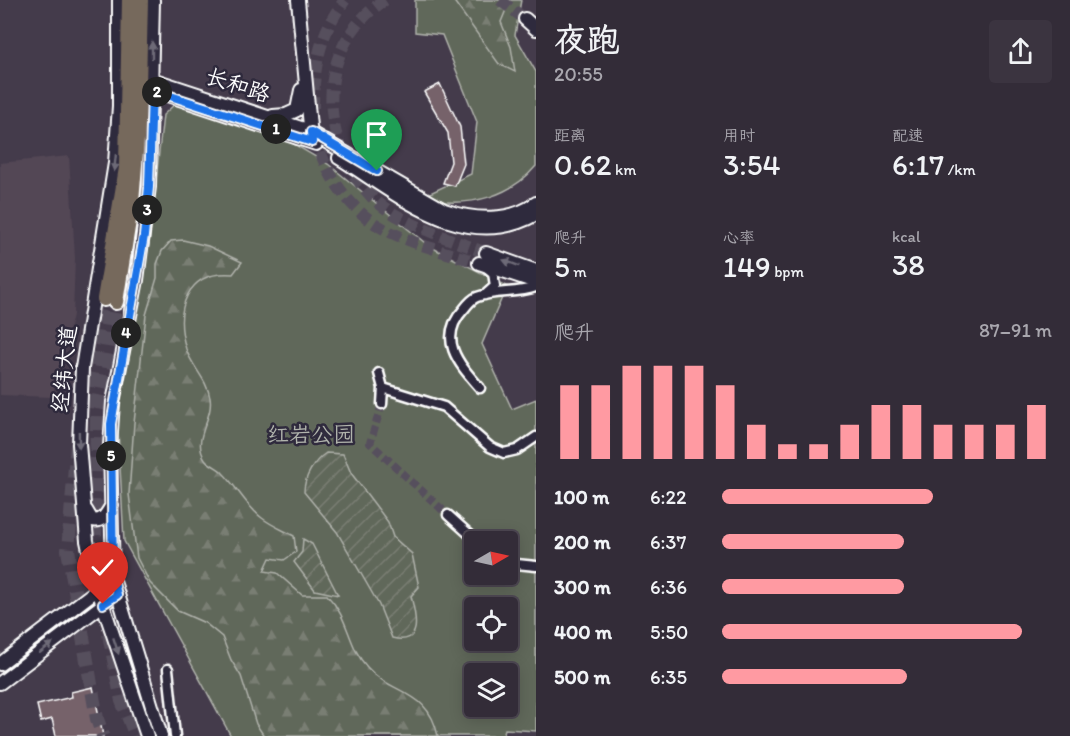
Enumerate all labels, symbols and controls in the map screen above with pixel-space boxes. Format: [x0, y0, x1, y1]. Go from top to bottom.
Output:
text: 夜跑 [554, 20, 620, 59]
button: share [989, 20, 1052, 83]
one-way arrow [147, 40, 157, 59]
street label: 长和路 [202, 62, 274, 108]
text: 20:55 [554, 62, 603, 86]
pin: 2 [142, 77, 172, 107]
text: 2 [153, 82, 161, 101]
pin [351, 109, 402, 171]
pin: 1 [261, 114, 291, 144]
icon: arrive [360, 118, 393, 151]
text: 1 [272, 119, 280, 138]
text: 距离 [554, 126, 586, 145]
text: 用时 [723, 126, 755, 145]
text: 配速 [892, 126, 924, 145]
text: 0.62 [554, 146, 612, 183]
text: 3:54 [723, 146, 780, 183]
text: 6:17 [892, 146, 944, 183]
one-way arrow [110, 154, 120, 173]
text: km [612, 160, 636, 179]
text: /km [944, 160, 976, 179]
pin: 3 [132, 195, 162, 225]
text: 3 [143, 200, 151, 219]
text: kcal [892, 227, 920, 246]
text: 爬升 [554, 228, 586, 247]
text: 心率 [723, 228, 755, 247]
text: 38 [892, 246, 925, 283]
text: 5 [554, 248, 570, 285]
text: 149 [723, 248, 771, 285]
one-way arrow [502, 257, 520, 267]
text: m [570, 262, 587, 281]
text: bpm [771, 262, 804, 281]
pin: 4 [111, 318, 141, 348]
text: 87–91 m [979, 318, 1052, 342]
text: 爬升 [554, 320, 594, 344]
text: 4 [121, 323, 131, 342]
street label: 经纬大道 [46, 324, 82, 414]
park label: 红岩公园 [267, 421, 355, 448]
one-way arrow [74, 430, 84, 449]
pin: 5 [96, 441, 126, 471]
text: 5 [107, 446, 115, 465]
text: 100 m [554, 485, 609, 509]
text: 6:22 [650, 485, 687, 509]
text: 200 m [554, 530, 610, 554]
text: 6:37 [650, 530, 686, 554]
north arrow [464, 531, 518, 585]
map controls [464, 531, 518, 717]
pin [77, 542, 128, 604]
icon: check [86, 551, 119, 584]
text: 300 m [554, 575, 611, 599]
text: 6:36 [650, 575, 687, 599]
button: locate [464, 597, 518, 651]
text: 400 m [554, 620, 612, 644]
text: 5:50 [650, 620, 688, 644]
one-way arrow [112, 637, 122, 655]
one-way arrow [39, 642, 54, 654]
button: layers [464, 663, 518, 717]
text: 500 m [554, 665, 610, 689]
text: 6:35 [650, 665, 687, 689]

